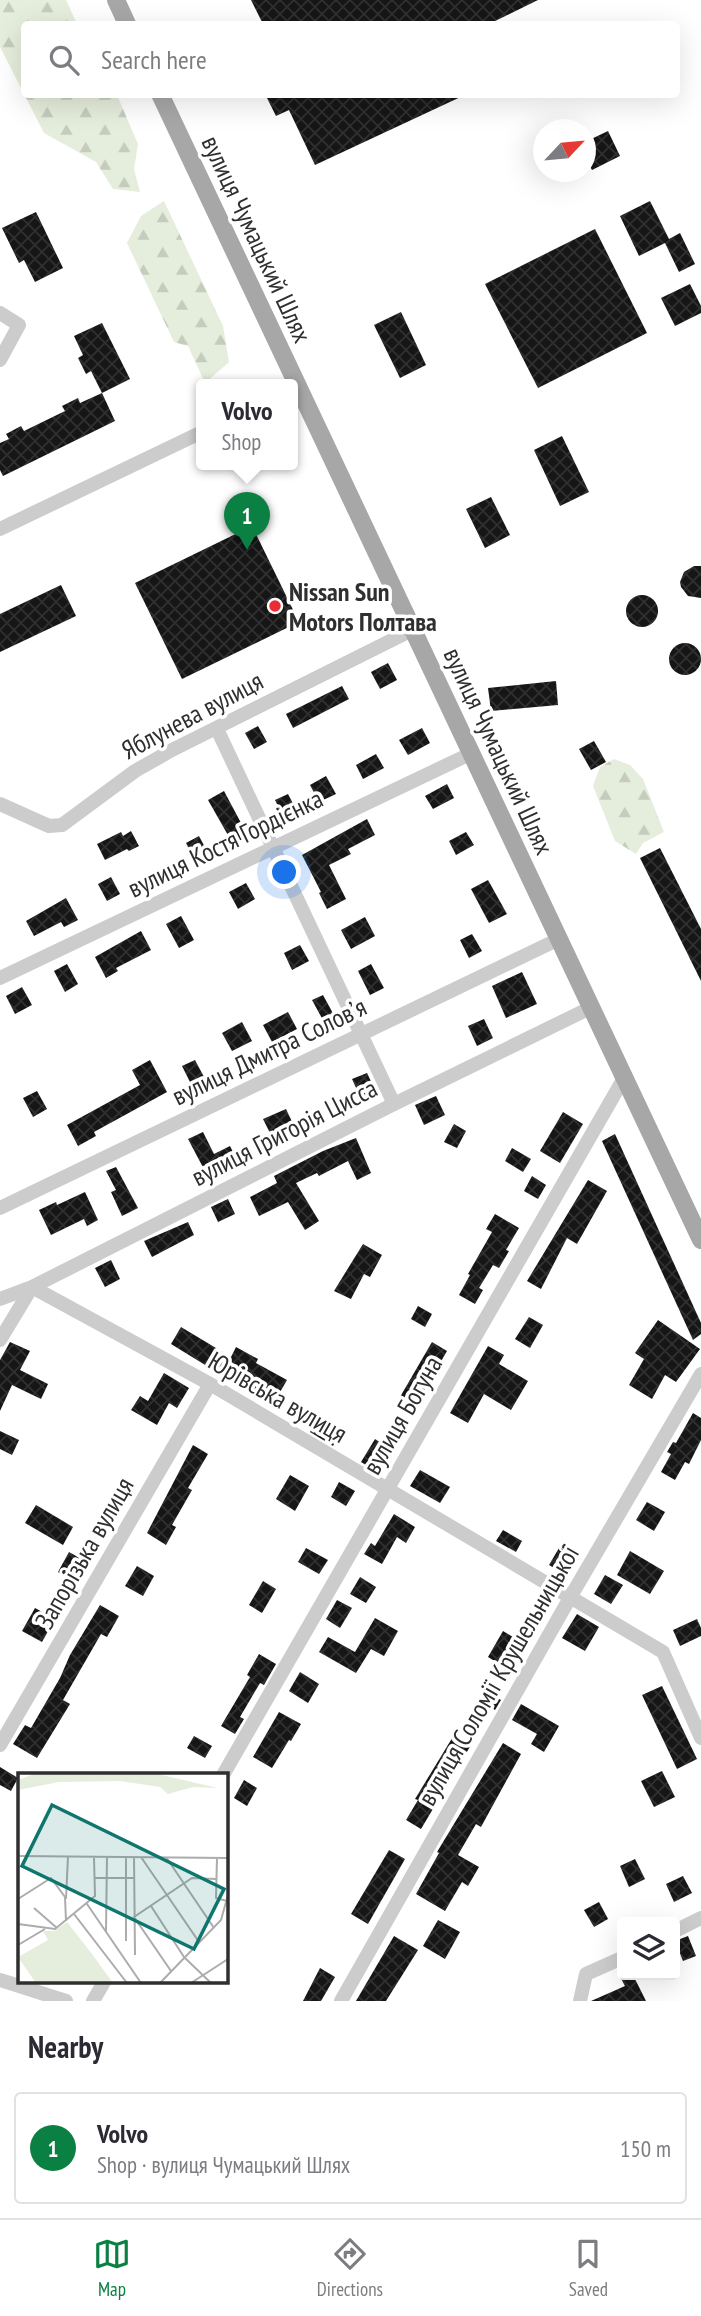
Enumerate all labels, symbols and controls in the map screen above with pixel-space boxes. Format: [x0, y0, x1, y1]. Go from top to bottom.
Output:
search box [21, 21, 680, 98]
icon: search [45, 41, 83, 79]
text: Search here [101, 43, 207, 76]
north arrow [533, 119, 596, 182]
street label: вулиця Чумацький Шлях [195, 130, 320, 348]
popup [196, 379, 298, 470]
text: Volvo [221, 394, 273, 427]
text: Shop [221, 427, 261, 456]
pin: 1 [224, 492, 270, 550]
place label: Nissan Sun Motors Полтава [289, 575, 437, 638]
marker: Nissan Sun Motors Полтава [267, 598, 283, 614]
street label: вулиця Чумацький Шлях [437, 642, 562, 860]
street label: Яблунева вулиця [116, 664, 268, 766]
street label: вулиця Костя Гордієнка [122, 782, 328, 904]
your location [267, 855, 301, 889]
street label: вулиця Дмитра Соловʼя [166, 990, 372, 1112]
street label: вулиця Григорія Цисса [186, 1071, 382, 1193]
street label: Юрівська вулиця [203, 1344, 353, 1450]
street label: вулиця Богуна [355, 1350, 449, 1480]
street label: Запорізька вулиця [27, 1471, 141, 1635]
street label: вулиця Соломії Крушельницької [410, 1539, 586, 1811]
inset map [18, 1773, 228, 1983]
map controls [617, 1917, 680, 1980]
button: layers [617, 1917, 680, 1980]
text: Nearby [28, 2027, 103, 2066]
text: Volvo [97, 2117, 148, 2150]
text: 1 [48, 2134, 59, 2163]
text: 150 m [620, 2134, 671, 2163]
text: Shop · вулиця Чумацький Шлях [97, 2150, 350, 2179]
tab: Map [93, 2235, 131, 2301]
tab: Directions [317, 2235, 383, 2301]
tab: Saved [569, 2235, 608, 2301]

